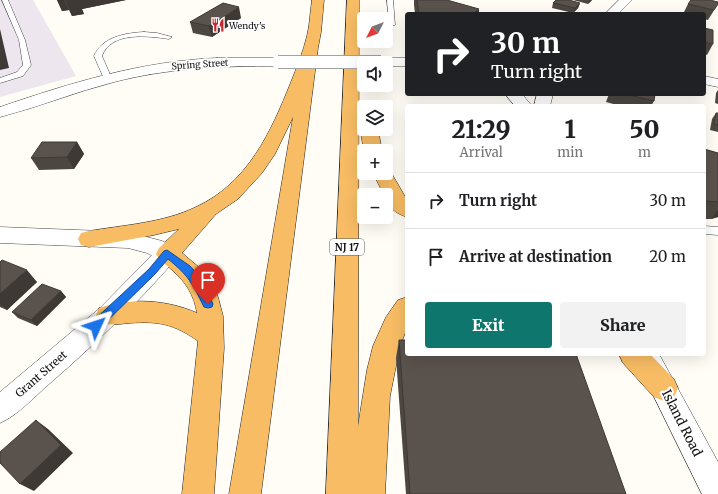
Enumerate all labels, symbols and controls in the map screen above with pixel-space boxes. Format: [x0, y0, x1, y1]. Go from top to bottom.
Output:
north arrow [357, 12, 393, 48]
map controls [357, 12, 393, 224]
restaurant icon: Wendy's [210, 17, 226, 33]
place label: Wendy's [228, 20, 266, 31]
text: 30 m [491, 25, 560, 61]
icon: right [425, 28, 477, 80]
street label: Spring Street [171, 56, 229, 71]
button: sound [357, 56, 393, 92]
text: Turn right [491, 60, 582, 83]
button: layers [357, 100, 393, 136]
text: 21:29 [452, 114, 511, 145]
text: 1 [565, 114, 576, 145]
text: 50 [630, 114, 659, 145]
button: + [357, 144, 393, 180]
text: Arrival [459, 144, 503, 161]
text: min [557, 144, 583, 161]
text: m [638, 144, 651, 161]
button: − [357, 188, 393, 224]
icon: right [425, 190, 447, 212]
text: Turn right [459, 191, 537, 210]
text: 30 m [649, 191, 686, 210]
road number: NJ 17 [330, 239, 364, 255]
icon: arrive [425, 246, 447, 268]
text: Arrive at destination [459, 247, 612, 266]
text: 20 m [649, 247, 686, 266]
pin [191, 263, 225, 304]
icon: arrive [197, 269, 219, 291]
button: Exit [425, 302, 552, 348]
button: Share [560, 302, 686, 348]
position arrow [75, 305, 117, 347]
street label: Grant Street [12, 347, 70, 400]
street label: Island Road [658, 387, 706, 460]

